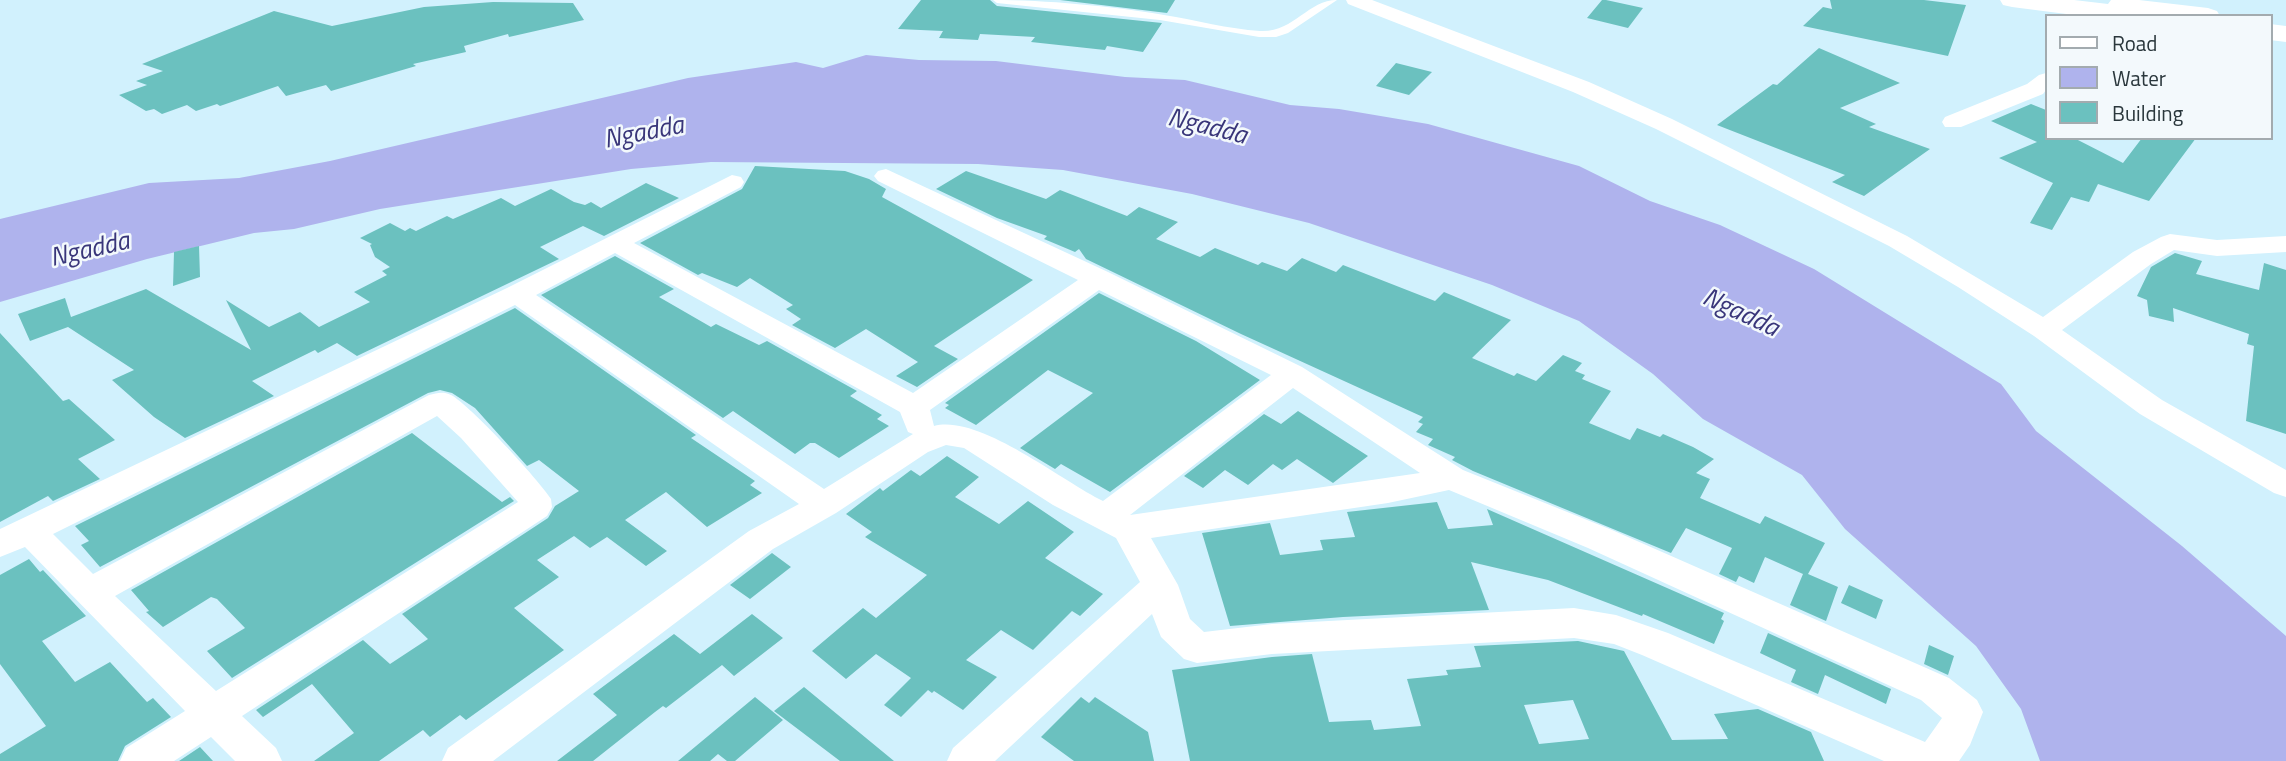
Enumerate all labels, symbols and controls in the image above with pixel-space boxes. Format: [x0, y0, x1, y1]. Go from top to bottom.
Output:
legend [2044, 14, 2272, 140]
text: Road [2112, 27, 2157, 59]
text: Water [2112, 62, 2166, 94]
text: Building [2112, 97, 2183, 129]
water label: Ngadda [1164, 103, 1250, 153]
water label: Ngadda [602, 111, 686, 157]
water label: Ngadda [47, 227, 133, 275]
water label: Ngadda [1697, 283, 1783, 345]

